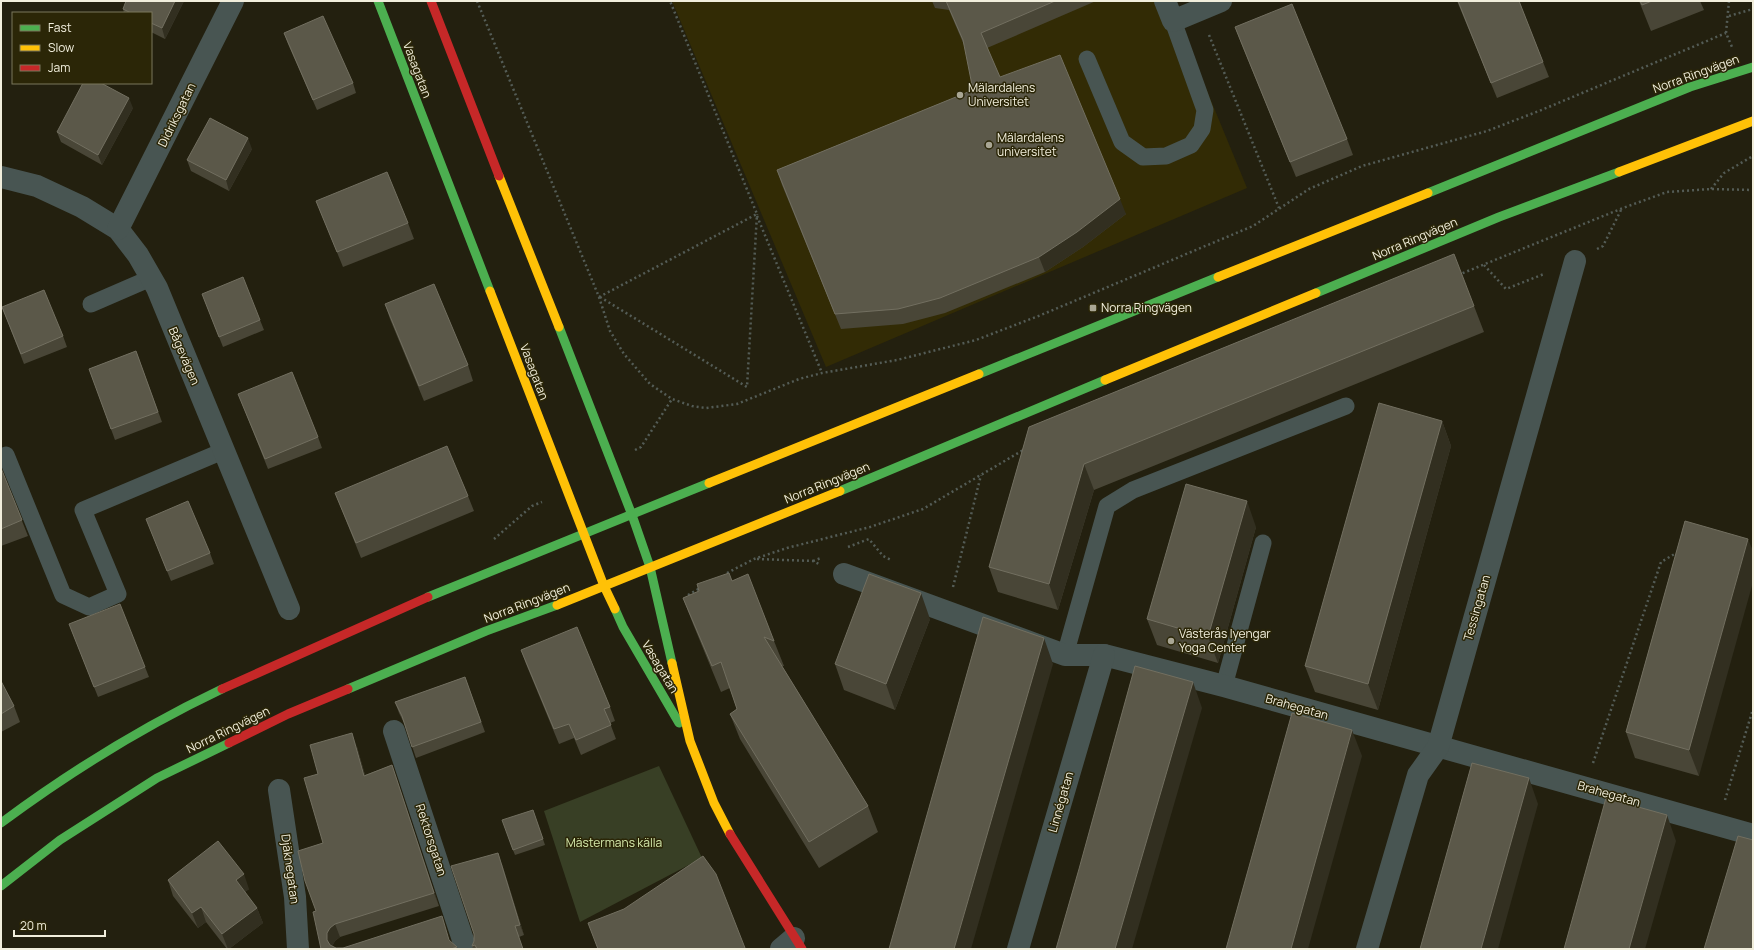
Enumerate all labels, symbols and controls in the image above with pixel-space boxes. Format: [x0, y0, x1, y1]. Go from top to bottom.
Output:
legend [12, 12, 152, 84]
text: Fast [48, 19, 72, 36]
text: Slow [48, 39, 74, 56]
street label: Vasagatan [399, 39, 436, 100]
street label: Norra Ringvägen [1650, 50, 1741, 97]
text: Jam [48, 59, 70, 76]
place label: Mälardalens Universitet [968, 79, 1035, 110]
street label: Didriksgatan [154, 80, 199, 150]
marker: Mälardalens Universitet [955, 90, 965, 100]
place label: Mälardalens universitet [997, 129, 1064, 160]
marker: Mälardalens universitet [984, 140, 994, 150]
street label: Norra Ringvägen [1370, 213, 1460, 264]
place label: Norra Ringvägen [1101, 299, 1192, 316]
marker: Norra Ringvägen [1088, 303, 1098, 313]
street label: Bågevägen [165, 324, 204, 387]
street label: Vasagatan [516, 341, 553, 402]
street label: Norra Ringvägen [782, 458, 872, 507]
street label: Tessingatan [1459, 573, 1494, 643]
street label: Norra Ringvägen [481, 578, 572, 627]
place label: Västerås Iyengar Yoga Center [1179, 625, 1271, 656]
marker: Västerås Iyengar Yoga Center [1166, 636, 1176, 646]
street label: Vasagatan [638, 637, 683, 696]
street label: Brahegatan [1264, 689, 1331, 724]
street label: Norra Ringvägen [183, 702, 272, 757]
street label: Linnégatan [1044, 769, 1077, 834]
street label: Brahegatan [1576, 776, 1643, 811]
street label: Rektorsgatan [412, 802, 451, 878]
street label: Djäknegatan [277, 833, 304, 905]
park label: Mästermans källa [566, 834, 662, 851]
scale bar [14, 912, 105, 938]
text: 20 m [20, 917, 47, 934]

